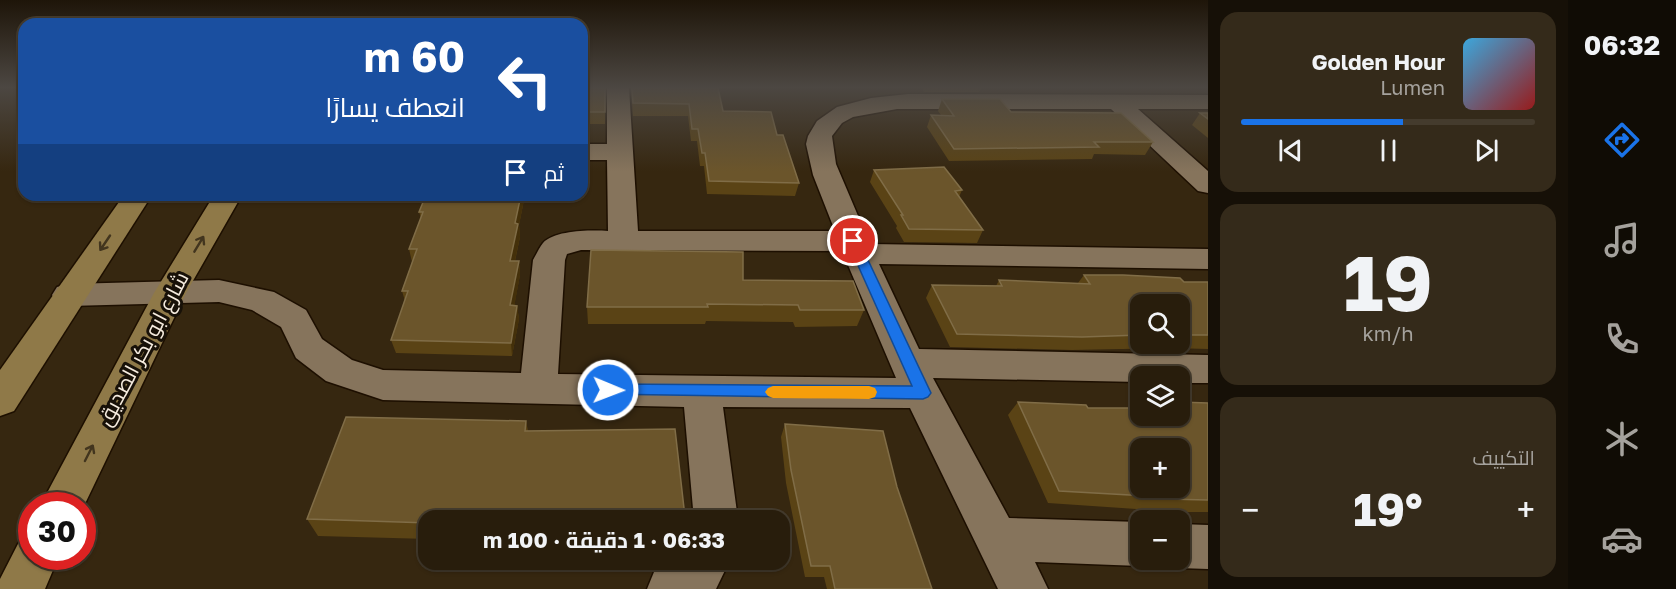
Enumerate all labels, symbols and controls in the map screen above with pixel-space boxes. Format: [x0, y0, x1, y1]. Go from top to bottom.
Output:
text: 06:32 [1584, 29, 1660, 61]
text: 60 m [364, 31, 465, 81]
icon: left [486, 42, 564, 120]
text: Golden Hour [1311, 48, 1445, 75]
text: Lumen [1380, 75, 1445, 99]
text: انعطف يسارًا [325, 91, 465, 123]
icon: directions [1601, 119, 1643, 161]
icon: previous [1274, 134, 1307, 167]
icon: pause [1372, 134, 1405, 167]
icon: next [1470, 134, 1503, 167]
icon: arrive [499, 156, 532, 189]
text: ثم [544, 159, 564, 186]
pin [827, 215, 878, 266]
icon: music [1601, 219, 1643, 261]
icon: arrive [836, 224, 869, 257]
one-way arrow [99, 235, 111, 251]
text: 19 [1343, 235, 1433, 328]
one-way arrow [194, 236, 206, 253]
street label: شارع ابو بكر الصديق [91, 267, 195, 431]
map controls [1130, 294, 1190, 570]
button: search [1130, 294, 1190, 354]
icon: phone [1601, 318, 1643, 360]
text: km/h [1363, 321, 1413, 345]
position arrow [576, 358, 640, 422]
button: layers [1130, 366, 1190, 426]
icon: climate [1601, 418, 1643, 460]
button: + [1130, 438, 1190, 498]
one-way arrow [83, 445, 95, 463]
text: التكييف [1472, 445, 1535, 469]
text: 19° [1353, 482, 1423, 536]
text: − [1241, 490, 1259, 529]
text: + [1517, 490, 1535, 529]
speed limit sign: 30 [18, 492, 96, 570]
button: − [1130, 510, 1190, 570]
icon: car [1601, 518, 1643, 560]
text: 06:33 · 1 دقيقة · 100 m [483, 526, 725, 553]

